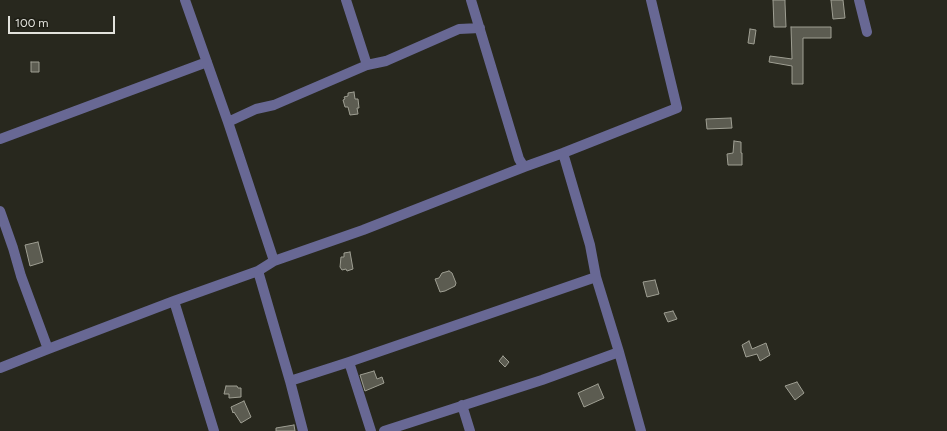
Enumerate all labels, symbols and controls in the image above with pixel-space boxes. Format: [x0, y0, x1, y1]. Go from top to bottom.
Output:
scale bar [10, 8, 117, 34]
text: 100 m [15, 16, 49, 30]

